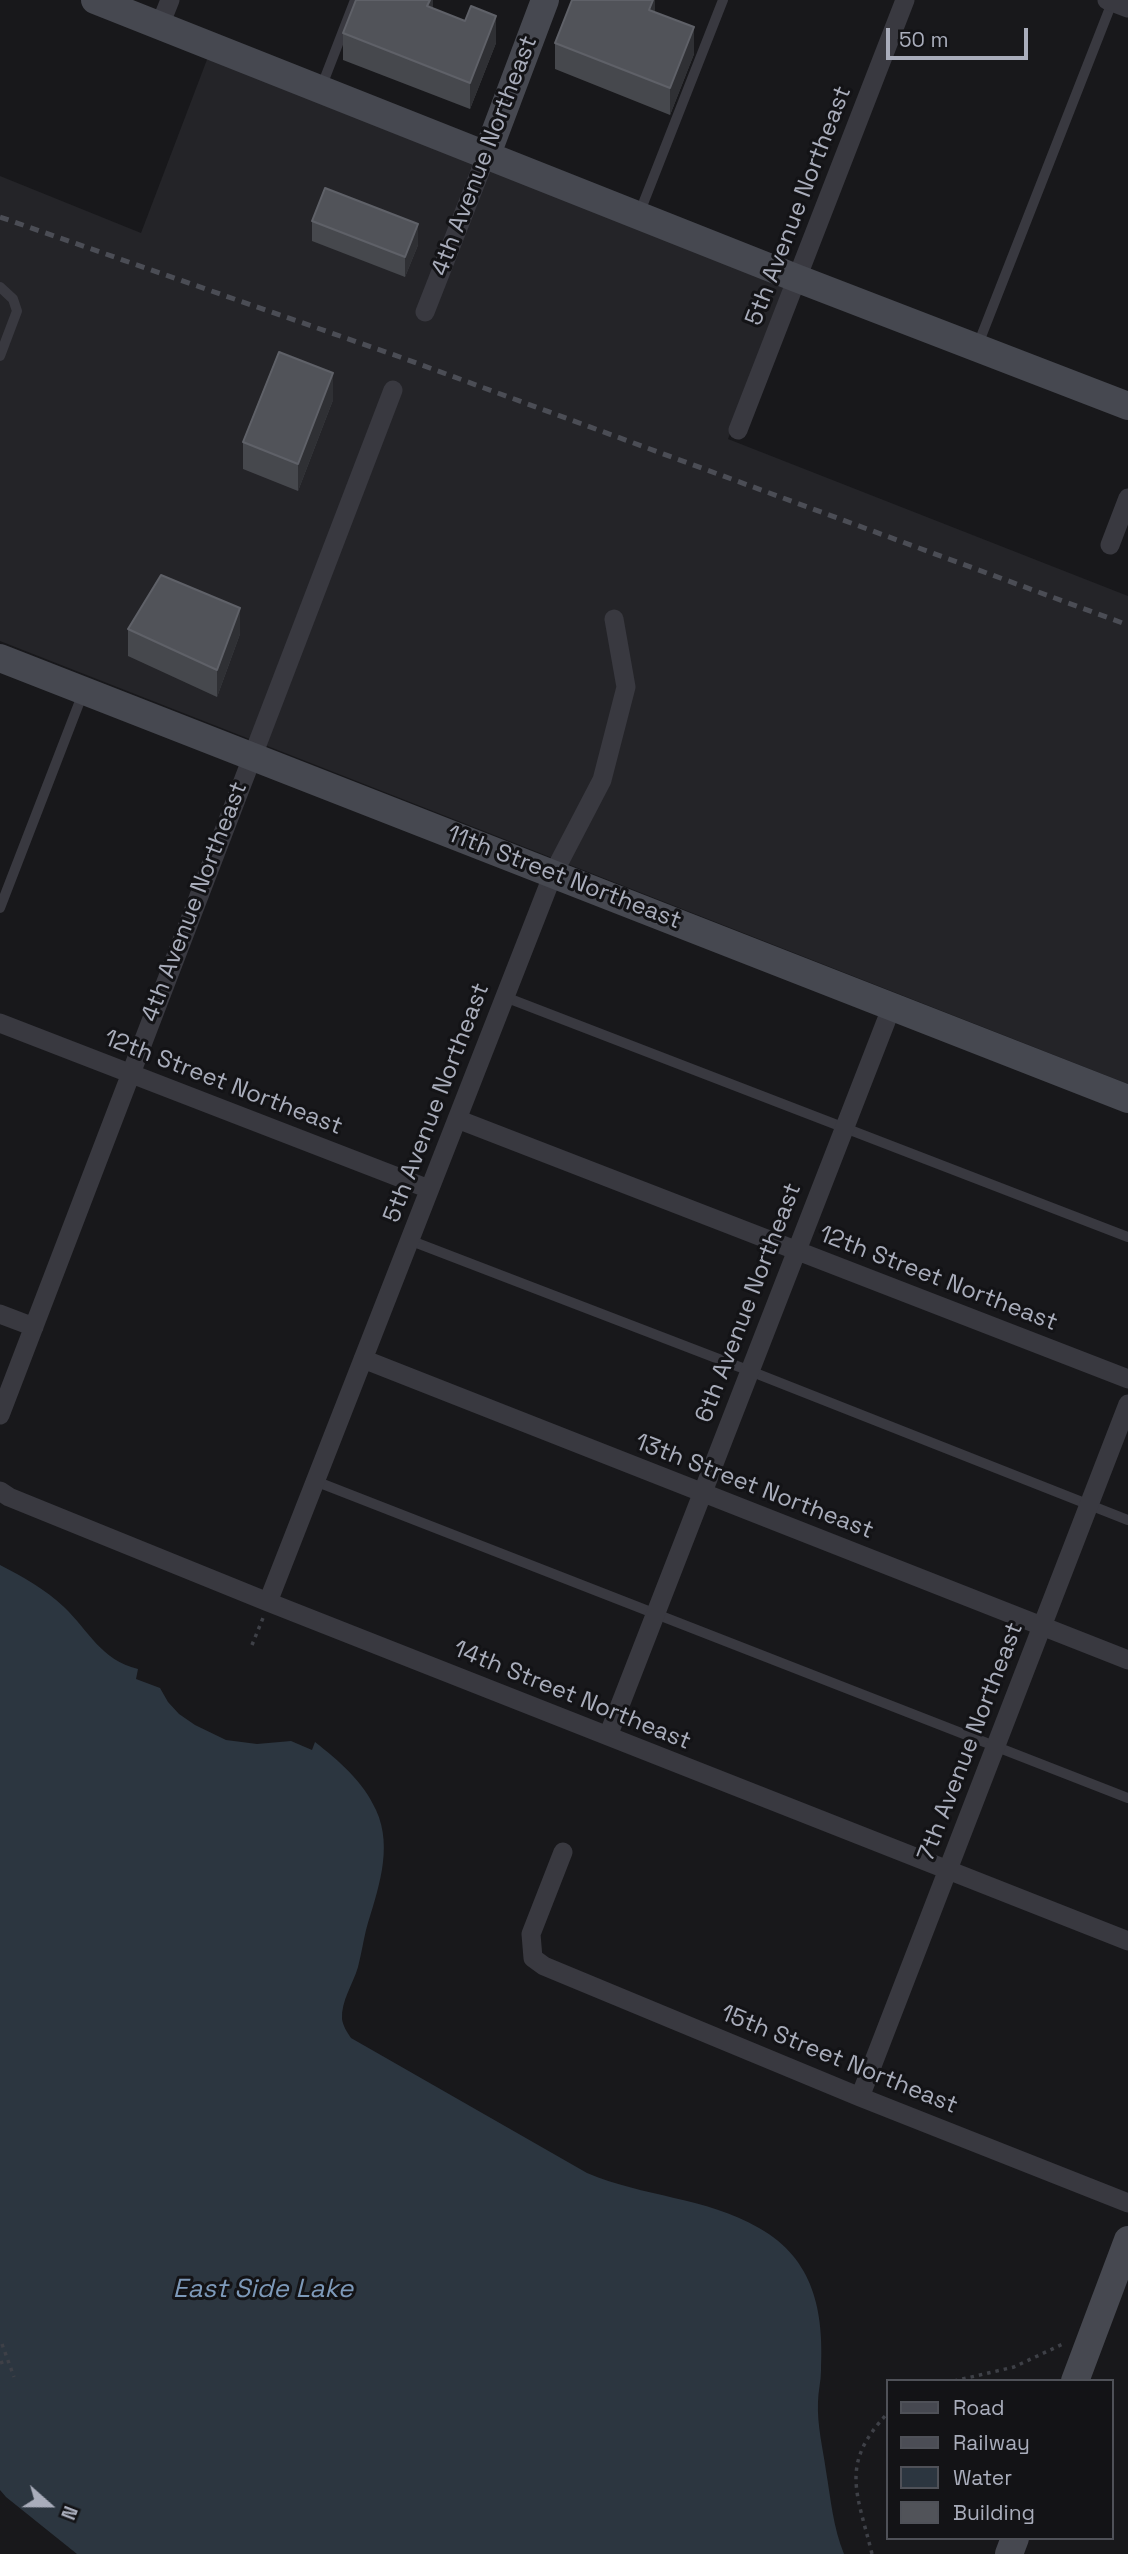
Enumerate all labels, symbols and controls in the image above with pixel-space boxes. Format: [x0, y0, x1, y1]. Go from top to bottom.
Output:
scale bar [890, 14, 1032, 58]
text: 50 m [899, 26, 949, 53]
street label: 4th Avenue Northeast [426, 32, 544, 280]
street label: 5th Avenue Northeast [740, 82, 858, 330]
street label: 4th Avenue Northeast [136, 778, 254, 1026]
street label: 11th Street Northeast [443, 820, 685, 936]
street label: 5th Avenue Northeast [378, 979, 496, 1227]
street label: 12th Street Northeast [100, 1024, 346, 1142]
street label: 6th Avenue Northeast [690, 1179, 808, 1427]
street label: 12th Street Northeast [815, 1220, 1061, 1338]
street label: 13th Street Northeast [631, 1428, 877, 1546]
street label: 7th Avenue Northeast [912, 1619, 1030, 1865]
street label: 14th Street Northeast [449, 1635, 695, 1757]
street label: 15th Street Northeast [716, 1999, 962, 2121]
water label: East Side Lake [173, 2274, 353, 2306]
legend [886, 2379, 1114, 2540]
text: Road [953, 2394, 1005, 2421]
text: Railway [953, 2429, 1030, 2456]
text: Water [953, 2464, 1012, 2491]
north arrow [14, 2470, 84, 2540]
text: Building [953, 2499, 1035, 2526]
text: N [55, 2502, 83, 2523]

